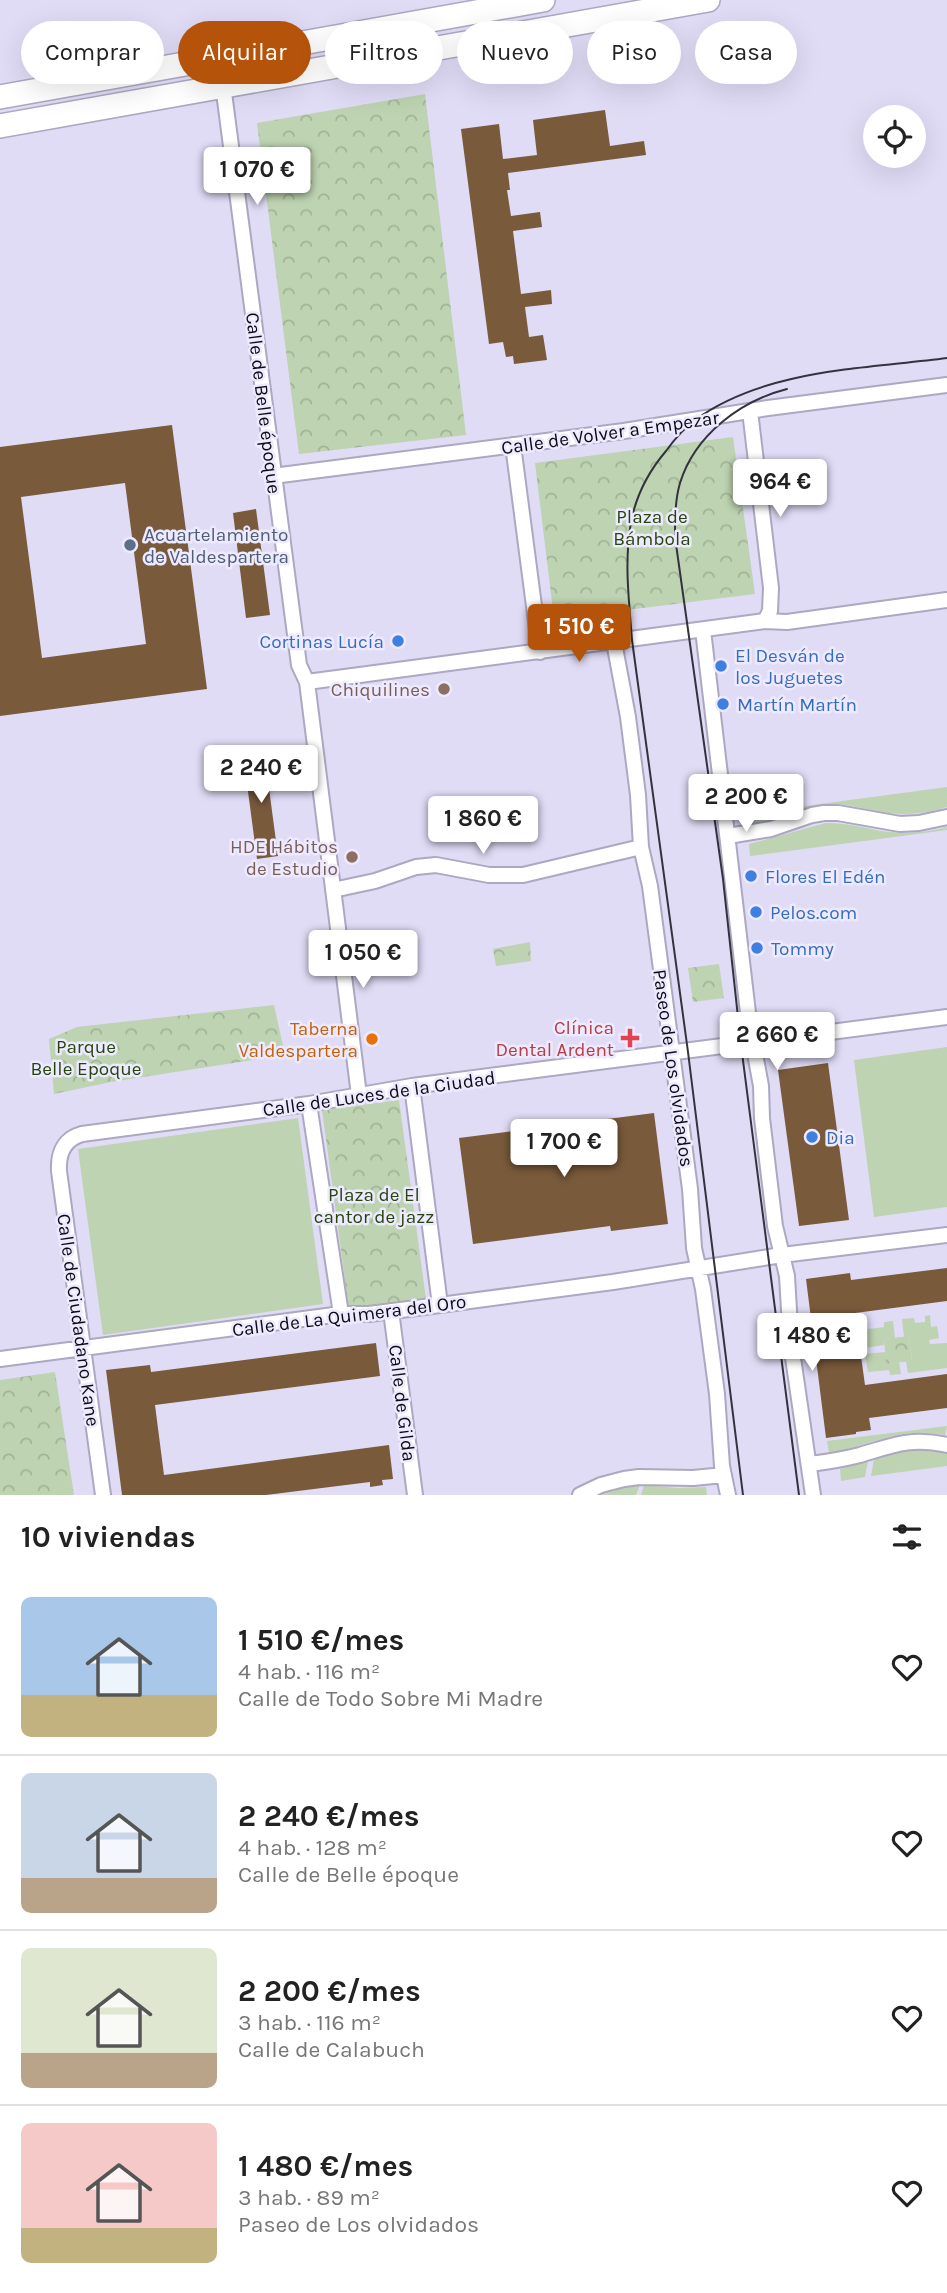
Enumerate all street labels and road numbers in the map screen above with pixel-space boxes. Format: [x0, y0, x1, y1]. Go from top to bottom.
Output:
street label: Calle de Belle époque [241, 311, 285, 495]
street label: Calle de Volver a Empezar [500, 407, 721, 459]
street label: Paseo de Los olvidados [648, 968, 698, 1168]
street label: Calle de Luces de la Ciudad [261, 1067, 497, 1121]
street label: Calle de Ciudadano Kane [52, 1212, 104, 1428]
street label: Calle de La Quimera del Oro [231, 1291, 467, 1341]
street label: Calle de Gilda [384, 1343, 420, 1463]

